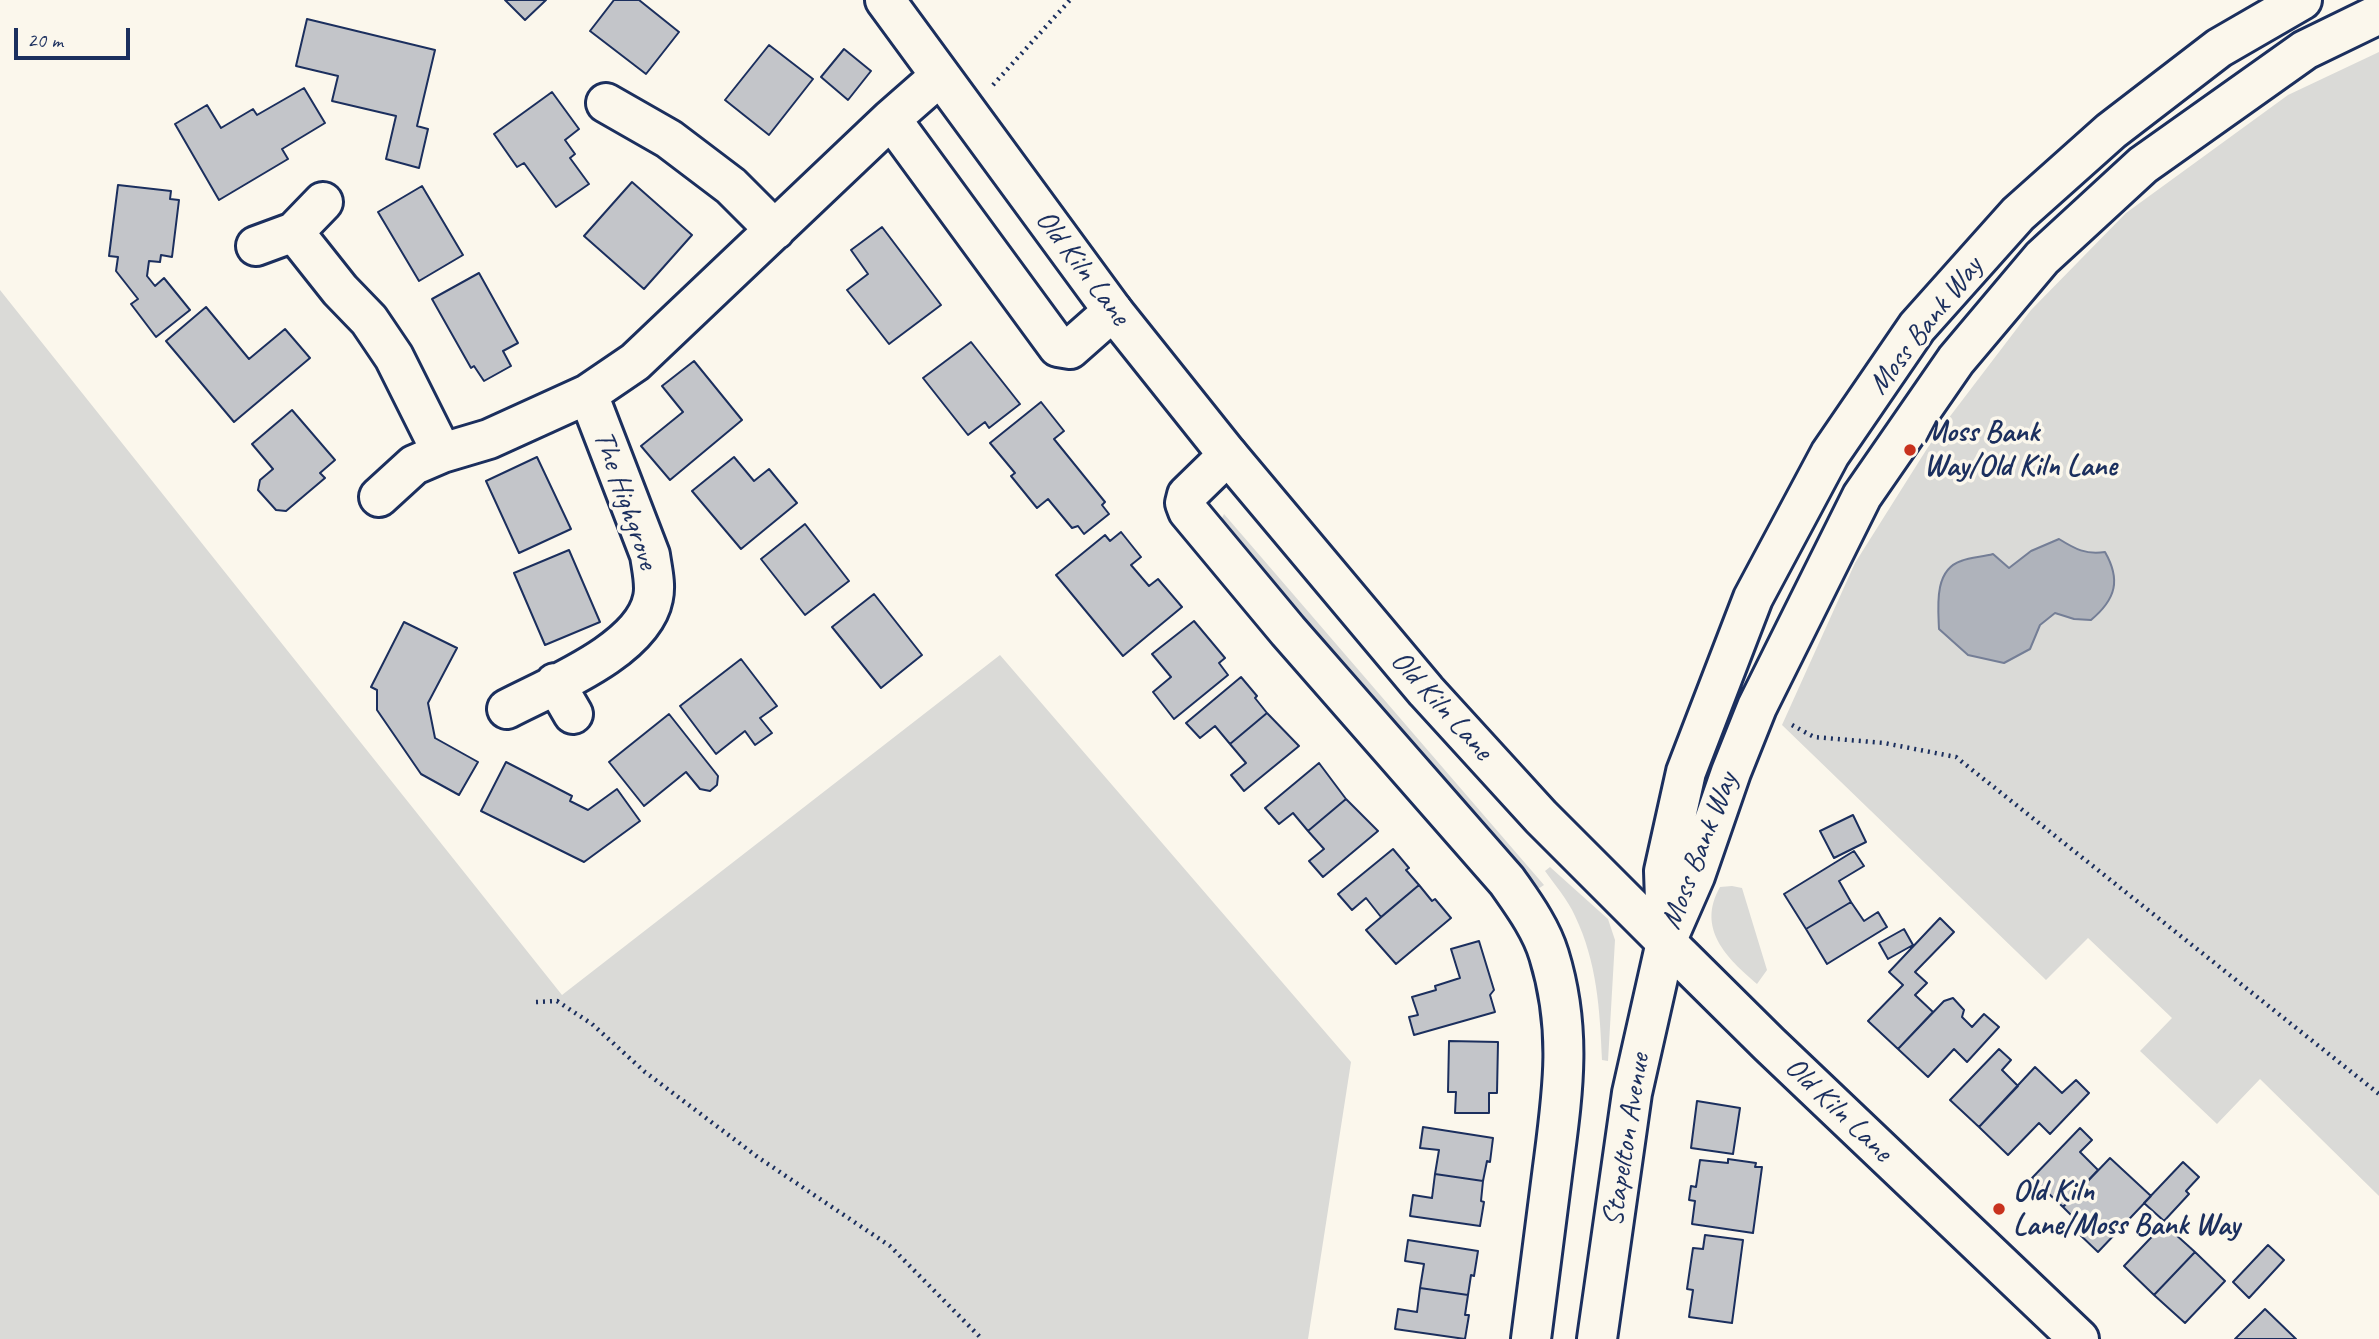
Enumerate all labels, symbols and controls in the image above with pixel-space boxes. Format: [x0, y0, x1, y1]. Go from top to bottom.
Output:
scale bar [18, 14, 133, 58]
text: 20 m [27, 27, 63, 53]
street label: Old Kiln Lane [1027, 203, 1137, 333]
street label: Moss Bank Way [1861, 250, 1991, 402]
place label: Moss Bank Way/Old Kiln Lane [1924, 415, 2117, 485]
street label: The Highgrove [585, 426, 665, 574]
marker: Moss Bank Way/Old Kiln Lane [1902, 442, 1918, 458]
street label: Old Kiln Lane [1382, 644, 1500, 768]
street label: Moss Bank Way [1654, 768, 1746, 934]
street label: Old Kiln Lane [1777, 1050, 1899, 1170]
street label: Stapelton Avenue [1596, 1051, 1658, 1229]
place label: Old Kiln Lane/Moss Bank Way [2013, 1174, 2240, 1244]
marker: Old Kiln Lane/Moss Bank Way [1991, 1201, 2007, 1217]

